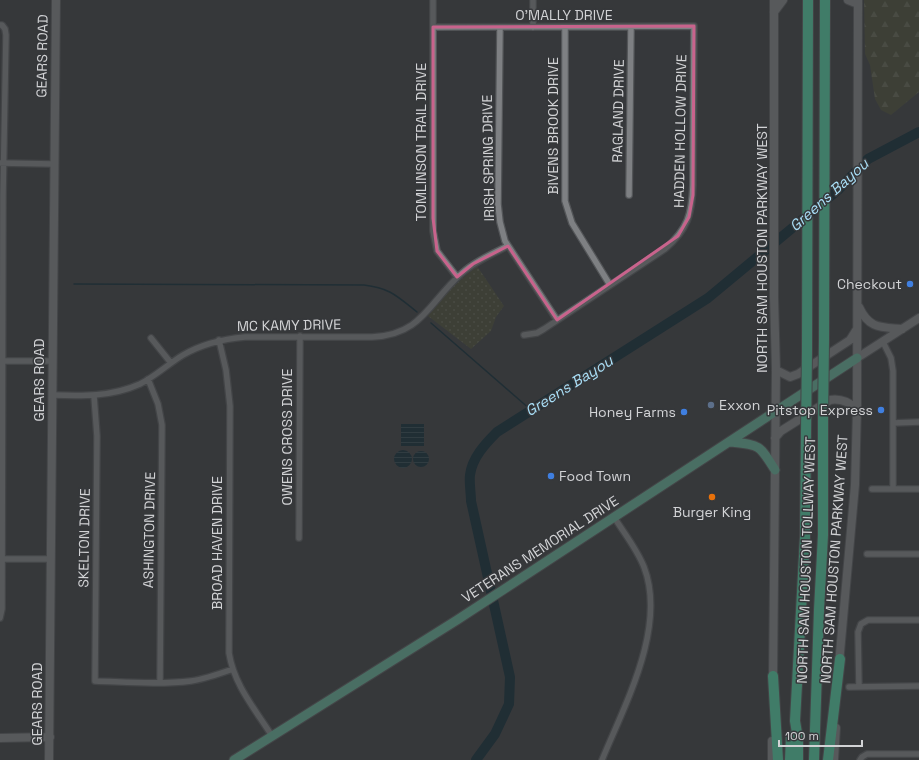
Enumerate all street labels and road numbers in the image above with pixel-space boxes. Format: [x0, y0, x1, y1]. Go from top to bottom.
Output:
street label: O'MALLY DRIVE [515, 6, 613, 24]
street label: GEARS ROAD [32, 14, 52, 98]
street label: HADDEN HOLLOW DRIVE [670, 54, 690, 208]
street label: BIVENS BROOK DRIVE [544, 57, 562, 195]
street label: RAGLAND DRIVE [608, 59, 628, 163]
street label: TOMLINSON TRAIL DRIVE [412, 63, 430, 221]
street label: IRISH SPRING DRIVE [478, 94, 498, 221]
street label: NORTH SAM HOUSTON PARKWAY WEST [753, 123, 771, 373]
street label: MC KAMY DRIVE [237, 315, 341, 335]
street label: GEARS ROAD [30, 338, 48, 422]
street label: OWENS CROSS DRIVE [278, 368, 296, 505]
street label: NORTH SAM HOUSTON PARKWAY WEST [816, 434, 852, 684]
street label: NORTH SAM HOUSTON TOLLWAY WEST [793, 436, 819, 684]
street label: ASHINGTON DRIVE [139, 472, 159, 588]
street label: BROAD HAVEN DRIVE [208, 476, 226, 610]
street label: SKELTON DRIVE [74, 488, 94, 588]
street label: VETERANS MEMORIAL DRIVE [458, 491, 622, 606]
street label: GEARS ROAD [28, 662, 46, 746]

